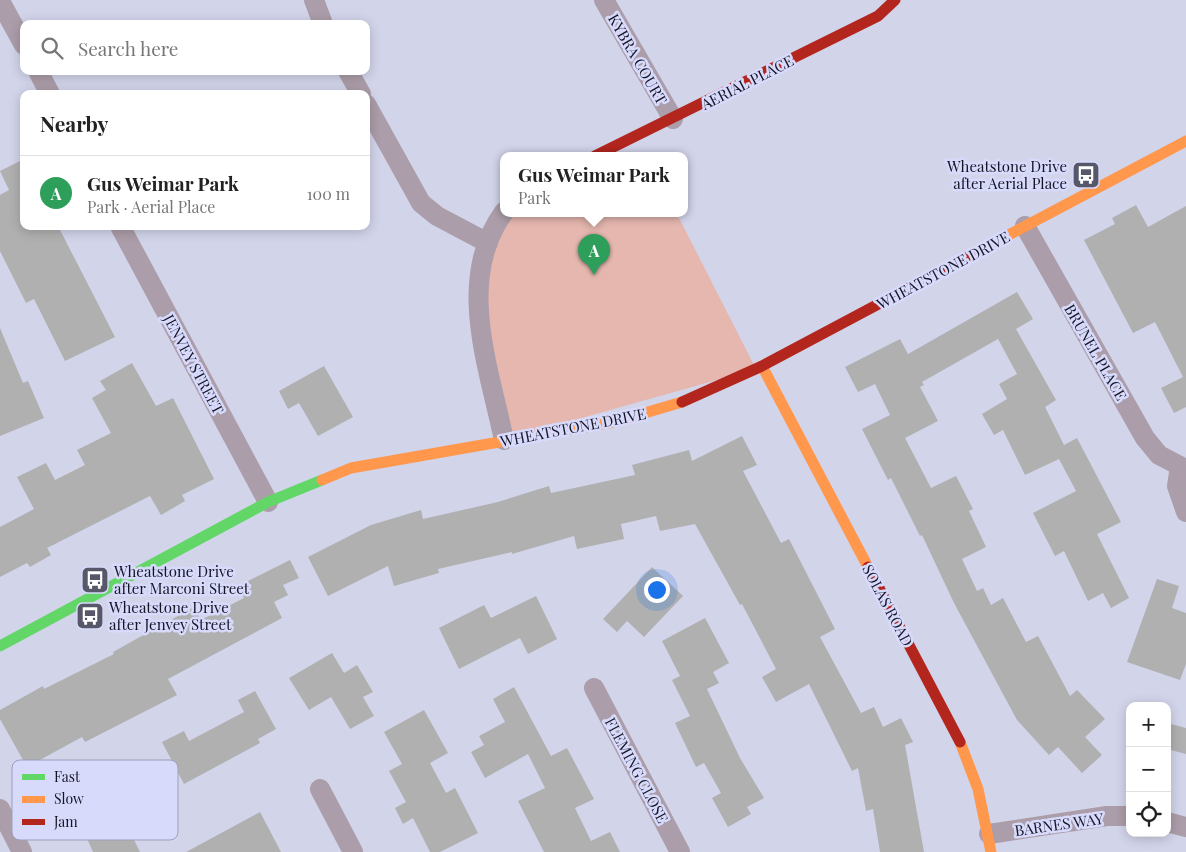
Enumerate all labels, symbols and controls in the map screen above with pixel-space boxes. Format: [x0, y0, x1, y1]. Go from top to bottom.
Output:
street label: KYBRA COURT [604, 10, 672, 108]
search box [20, 20, 370, 75]
icon: search [38, 34, 66, 62]
text: Search here [78, 35, 178, 61]
street label: AERIAL PLACE [697, 50, 797, 114]
text: Nearby [40, 109, 109, 137]
popup [500, 152, 688, 217]
place label: Wheatstone Drive after Aerial Place [946, 156, 1067, 193]
bus stop icon: Wheatstone Drive after Aerial Place [1071, 160, 1101, 190]
text: Gus Weimar Park [518, 161, 670, 187]
text: Gus Weimar Park [87, 170, 239, 196]
text: A [51, 183, 61, 204]
text: 100 m [307, 183, 350, 204]
text: Park [518, 187, 551, 208]
text: Park · Aerial Place [87, 196, 215, 217]
street label: WHEATSTONE DRIVE [872, 226, 1013, 314]
pin: A [578, 234, 610, 275]
street label: BRUNEL PLACE [1060, 300, 1132, 404]
street label: JENVEY STREET [159, 310, 229, 417]
street label: WHEATSTONE DRIVE [497, 403, 648, 451]
place label: Wheatstone Drive after Marconi Street [113, 561, 250, 598]
street label: SOLAS ROAD [858, 561, 918, 649]
bus stop icon: Wheatstone Drive after Marconi Street [80, 565, 110, 595]
your location [644, 577, 670, 603]
place label: Wheatstone Drive after Jenvey Street [108, 597, 232, 634]
bus stop icon: Wheatstone Drive after Jenvey Street [75, 601, 105, 631]
map controls [1126, 702, 1171, 837]
button: + [1126, 702, 1171, 747]
street label: FLEMING CLOSE [601, 714, 673, 826]
button: − [1126, 747, 1171, 792]
legend [12, 760, 178, 840]
text: Fast [54, 767, 81, 786]
text: Slow [54, 789, 84, 808]
button: locate [1126, 792, 1171, 837]
street label: BARNES WAY [1013, 808, 1105, 840]
text: Jam [53, 812, 78, 831]

